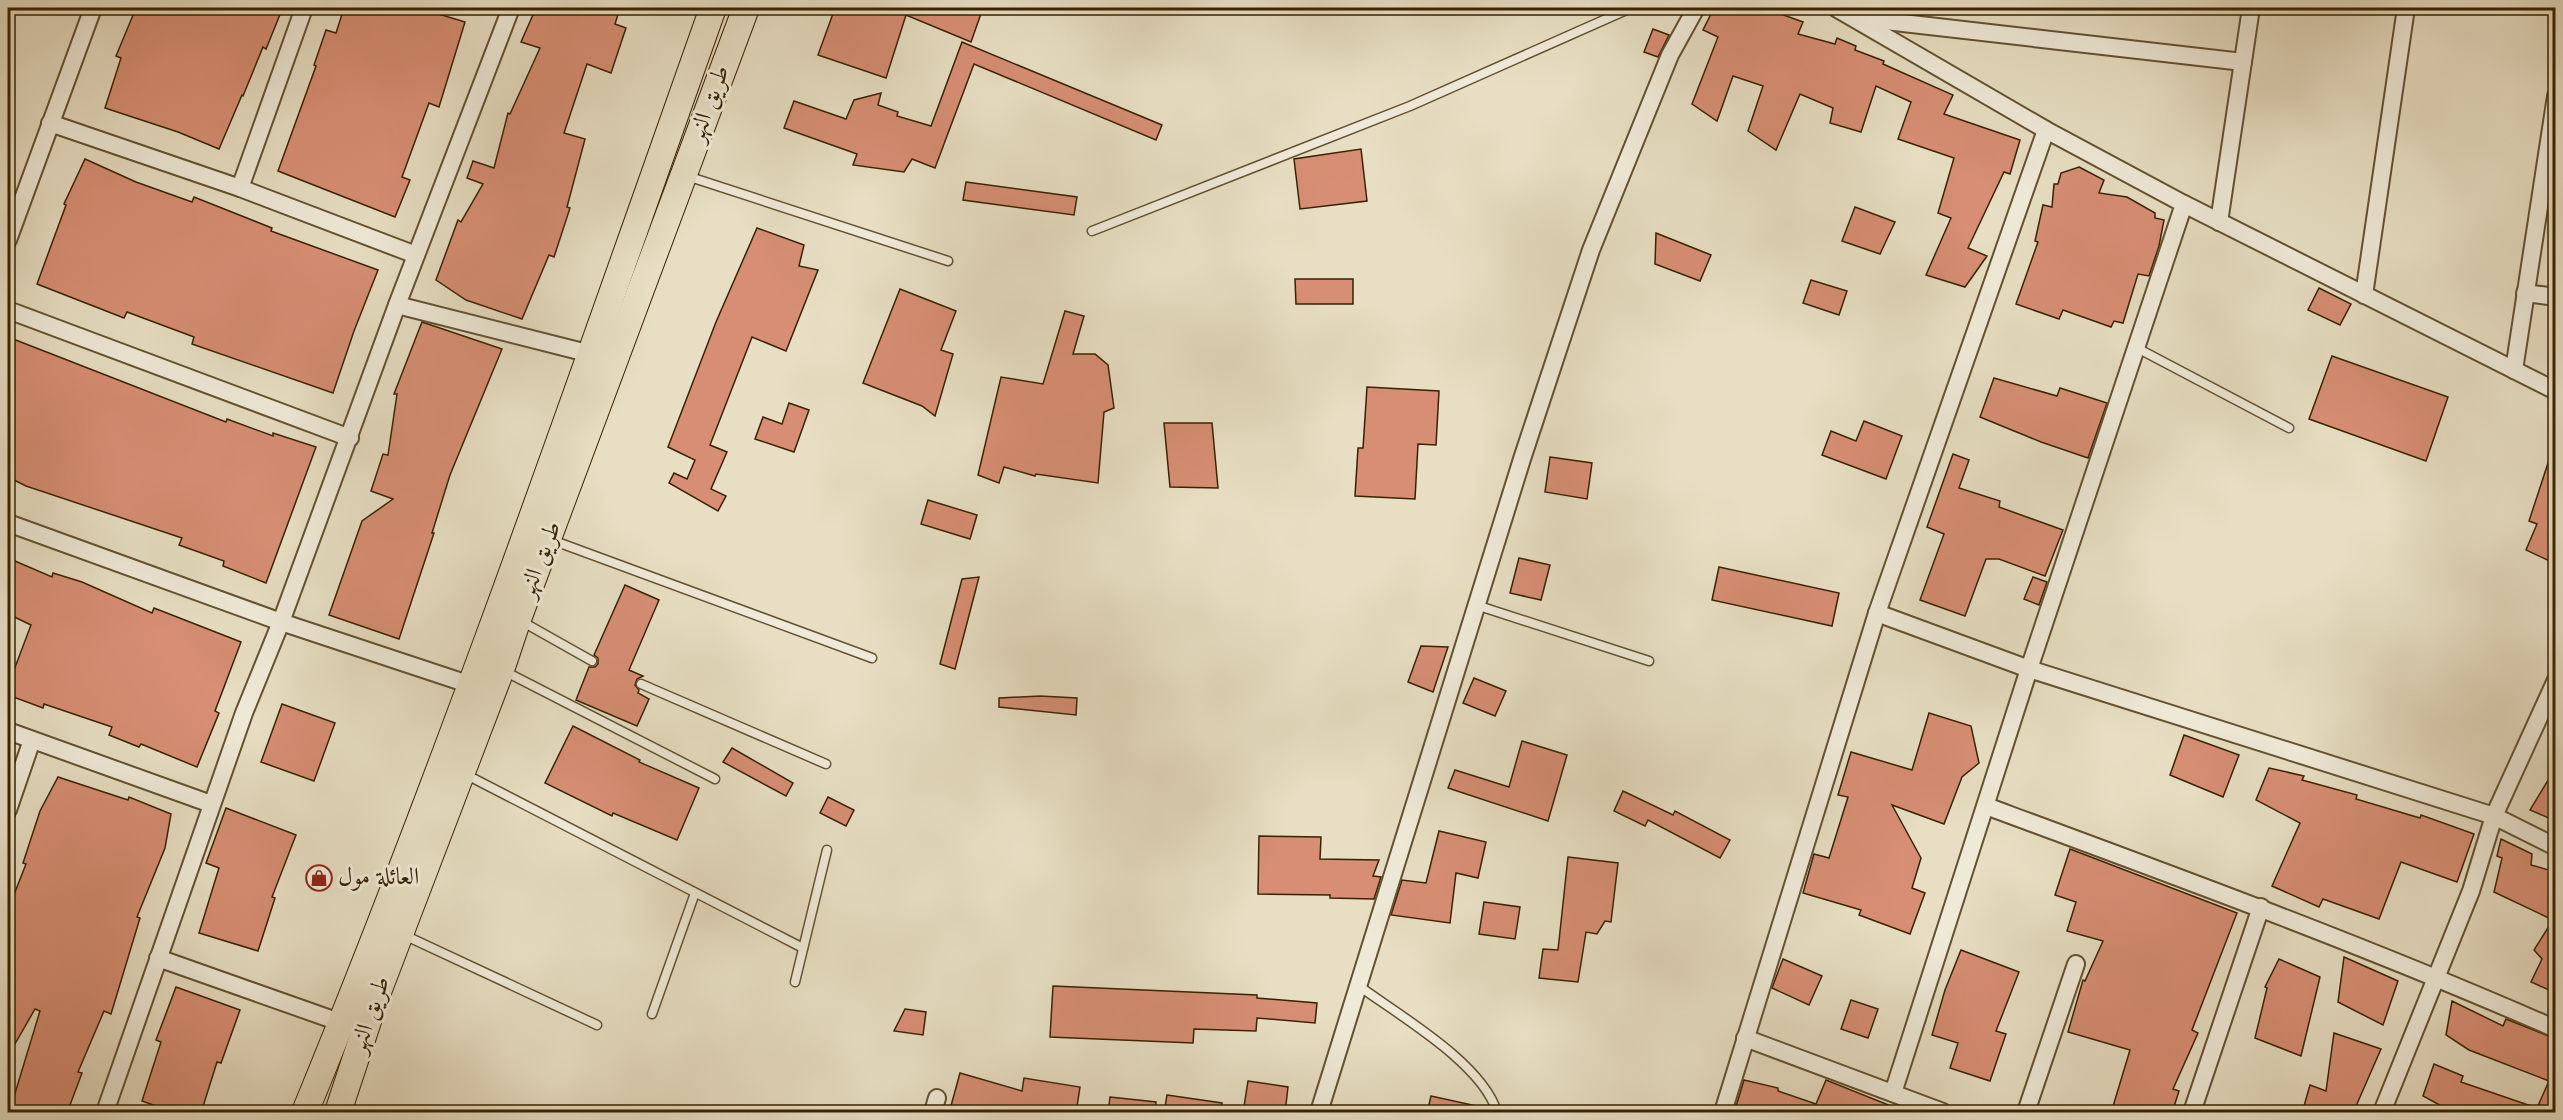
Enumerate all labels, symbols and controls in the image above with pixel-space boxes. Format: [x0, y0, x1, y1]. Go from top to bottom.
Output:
street label: طريق النهر [684, 63, 736, 149]
street label: طريق النهر [515, 519, 567, 604]
shop icon: العائلة مول [304, 863, 334, 893]
place label: العائلة مول [338, 866, 419, 891]
street label: طريق النهر [346, 974, 396, 1060]

